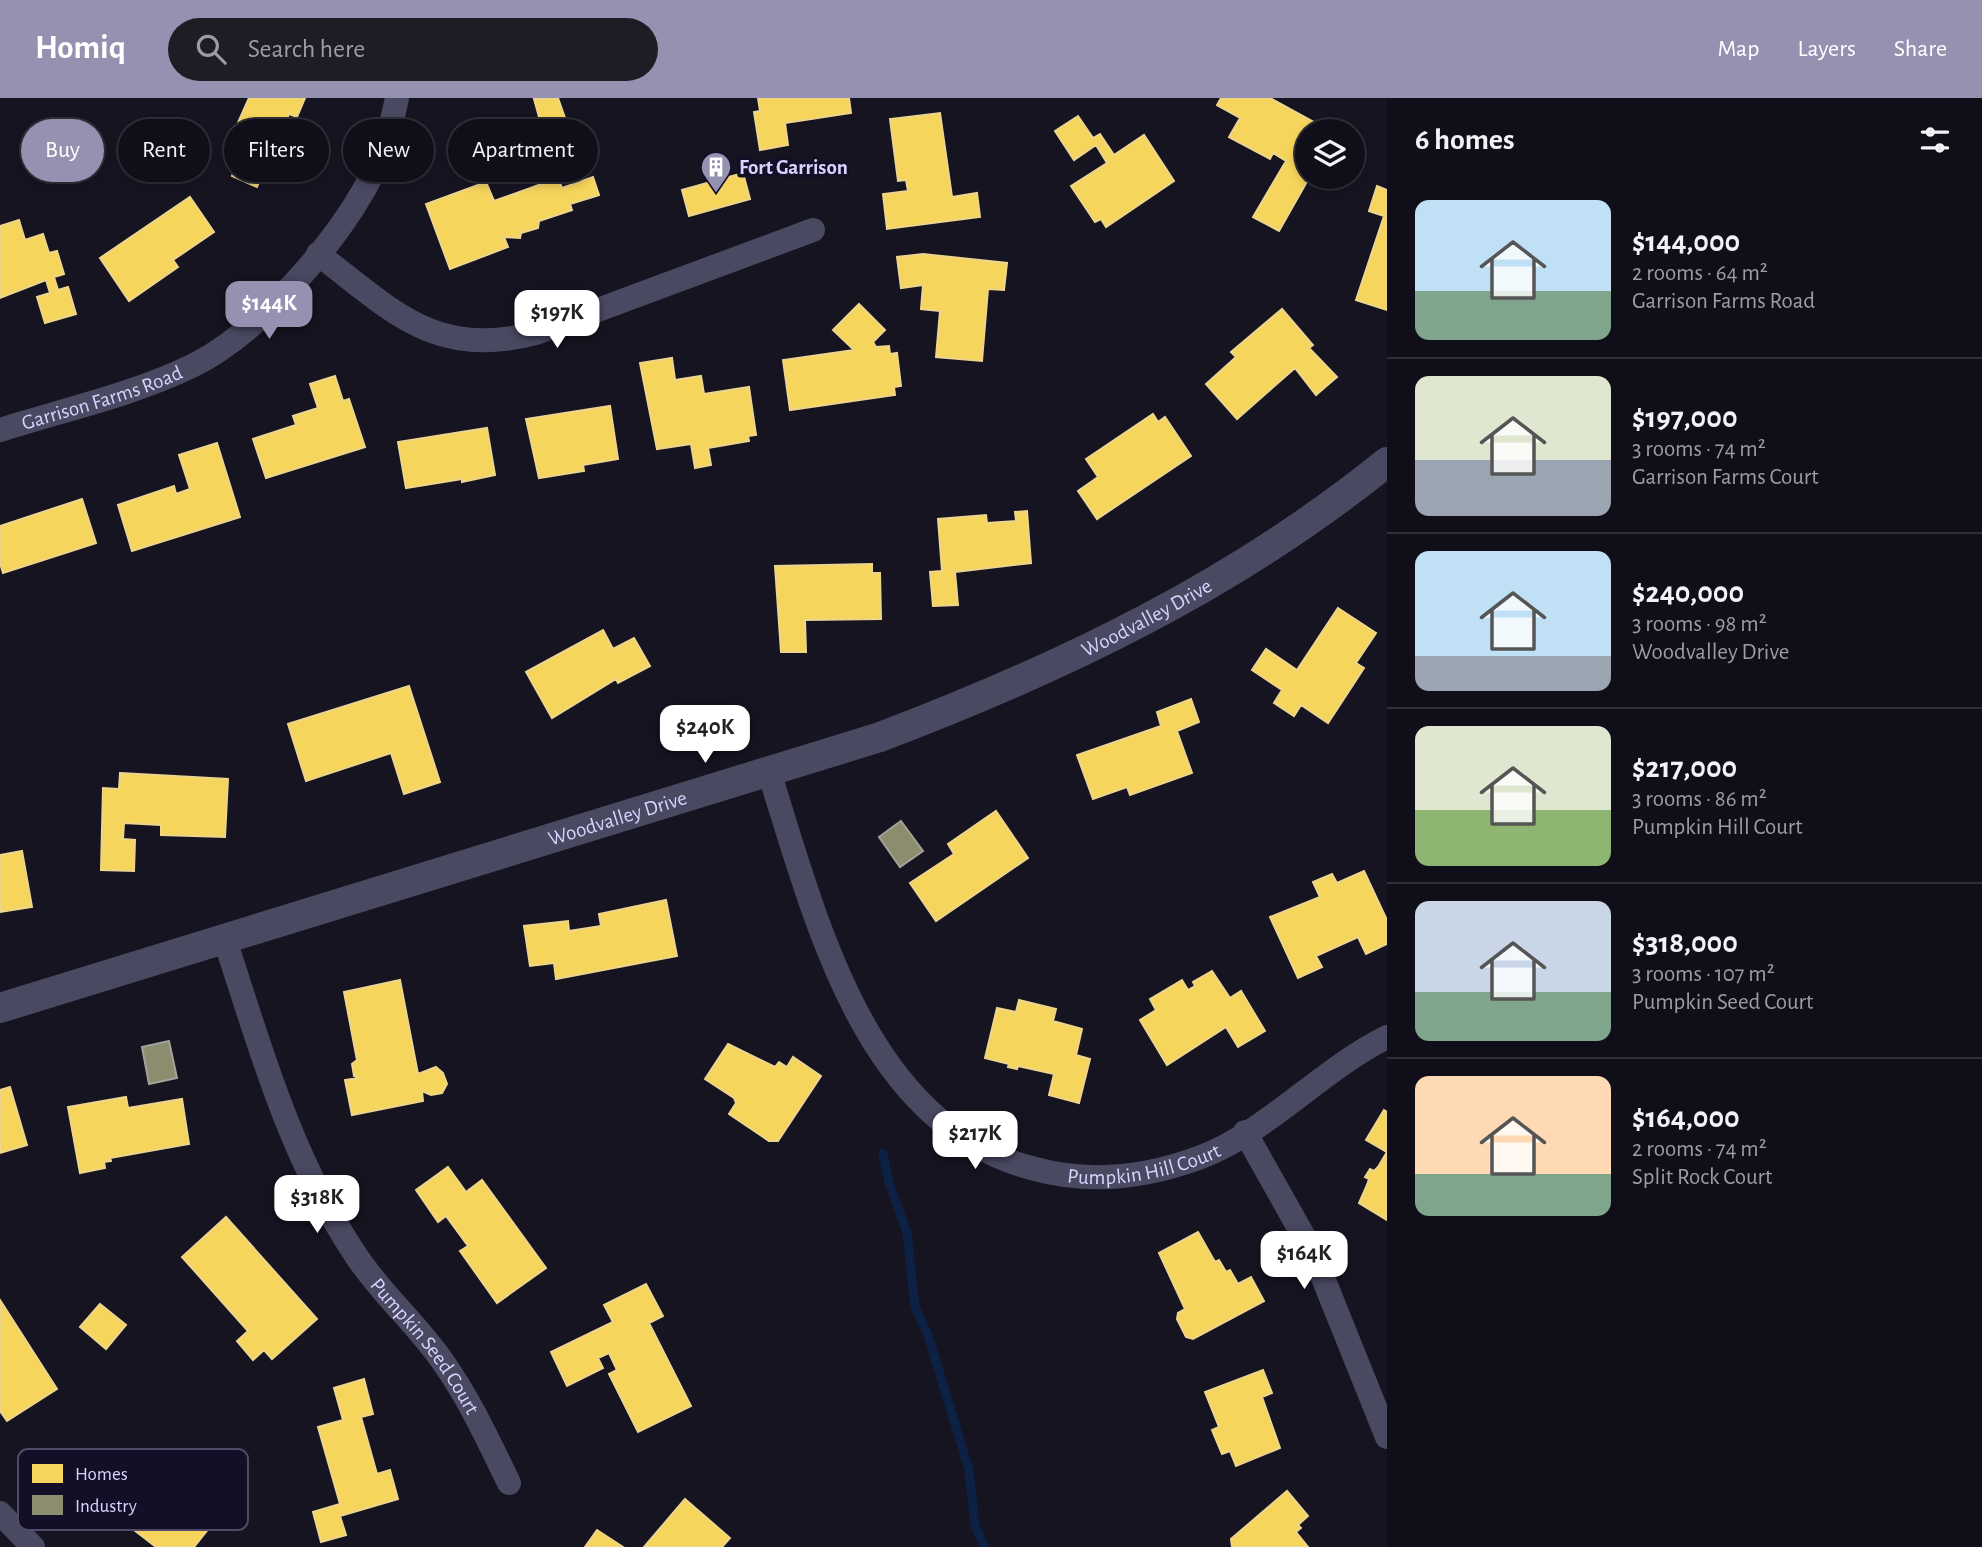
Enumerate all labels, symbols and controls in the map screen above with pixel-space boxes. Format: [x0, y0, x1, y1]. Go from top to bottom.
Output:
search box [168, 18, 658, 81]
icon: search [192, 30, 230, 68]
text: Homiq [35, 32, 126, 65]
text: Search here [248, 36, 365, 62]
text: Map [1717, 37, 1759, 61]
text: Layers [1797, 37, 1856, 61]
text: Share [1894, 37, 1947, 61]
chip: Buy [21, 119, 104, 182]
chip: Rent [118, 119, 210, 182]
chip: Filters [224, 119, 329, 182]
chip: New [343, 119, 434, 182]
chip: Apartment [448, 119, 598, 182]
map controls [1295, 119, 1365, 189]
button: layers [1295, 119, 1365, 189]
icon: filters [1916, 121, 1954, 159]
text: 6 homes [1415, 125, 1515, 155]
building icon: Fort Garrison [699, 150, 733, 194]
place label: Fort Garrison [739, 157, 848, 178]
text: $144,000 [1632, 227, 1740, 257]
icon: home [1471, 228, 1555, 312]
text: 2 rooms · 64 m² [1632, 262, 1768, 285]
pin: $144K [220, 282, 318, 341]
pin: $197K [508, 290, 606, 350]
text: Garrison Farms Road [1632, 290, 1815, 313]
text: $144K [241, 292, 297, 315]
text: $197K [530, 301, 584, 324]
street label: Garrison Farms Road [19, 361, 186, 433]
text: $197,000 [1632, 403, 1738, 433]
icon: home [1471, 404, 1555, 488]
text: 3 rooms · 74 m² [1632, 438, 1766, 461]
text: Garrison Farms Court [1632, 466, 1819, 489]
street label: Woodvalley Drive [1078, 575, 1215, 660]
text: $240,000 [1632, 578, 1744, 608]
icon: home [1471, 579, 1555, 663]
text: 3 rooms · 98 m² [1632, 613, 1767, 636]
text: Woodvalley Drive [1632, 641, 1789, 664]
pin: $240K [656, 706, 754, 765]
text: $240K [676, 716, 734, 739]
text: $217,000 [1632, 753, 1737, 783]
icon: home [1471, 754, 1555, 838]
street label: Woodvalley Drive [546, 787, 689, 849]
text: 3 rooms · 86 m² [1632, 788, 1767, 811]
text: Pumpkin Hill Court [1632, 816, 1802, 839]
text: $318,000 [1632, 928, 1738, 958]
icon: home [1471, 929, 1555, 1013]
text: 3 rooms · 107 m² [1632, 963, 1775, 986]
text: Pumpkin Seed Court [1632, 991, 1813, 1014]
text: $164,000 [1632, 1103, 1740, 1133]
icon: home [1471, 1104, 1555, 1188]
pin: $217K [926, 1112, 1024, 1171]
text: $217K [949, 1122, 1001, 1145]
text: 2 rooms · 74 m² [1632, 1138, 1767, 1161]
street label: Pumpkin Hill Court [1067, 1140, 1224, 1188]
text: Split Rock Court [1632, 1166, 1772, 1189]
pin: $318K [268, 1176, 366, 1235]
text: $318K [290, 1186, 344, 1209]
pin: $164K [1255, 1232, 1353, 1291]
text: $164K [1277, 1242, 1331, 1265]
street label: Pumpkin Seed Court [367, 1274, 483, 1418]
legend [18, 1449, 248, 1530]
text: Homes [75, 1465, 128, 1484]
text: Industry [75, 1497, 137, 1516]

